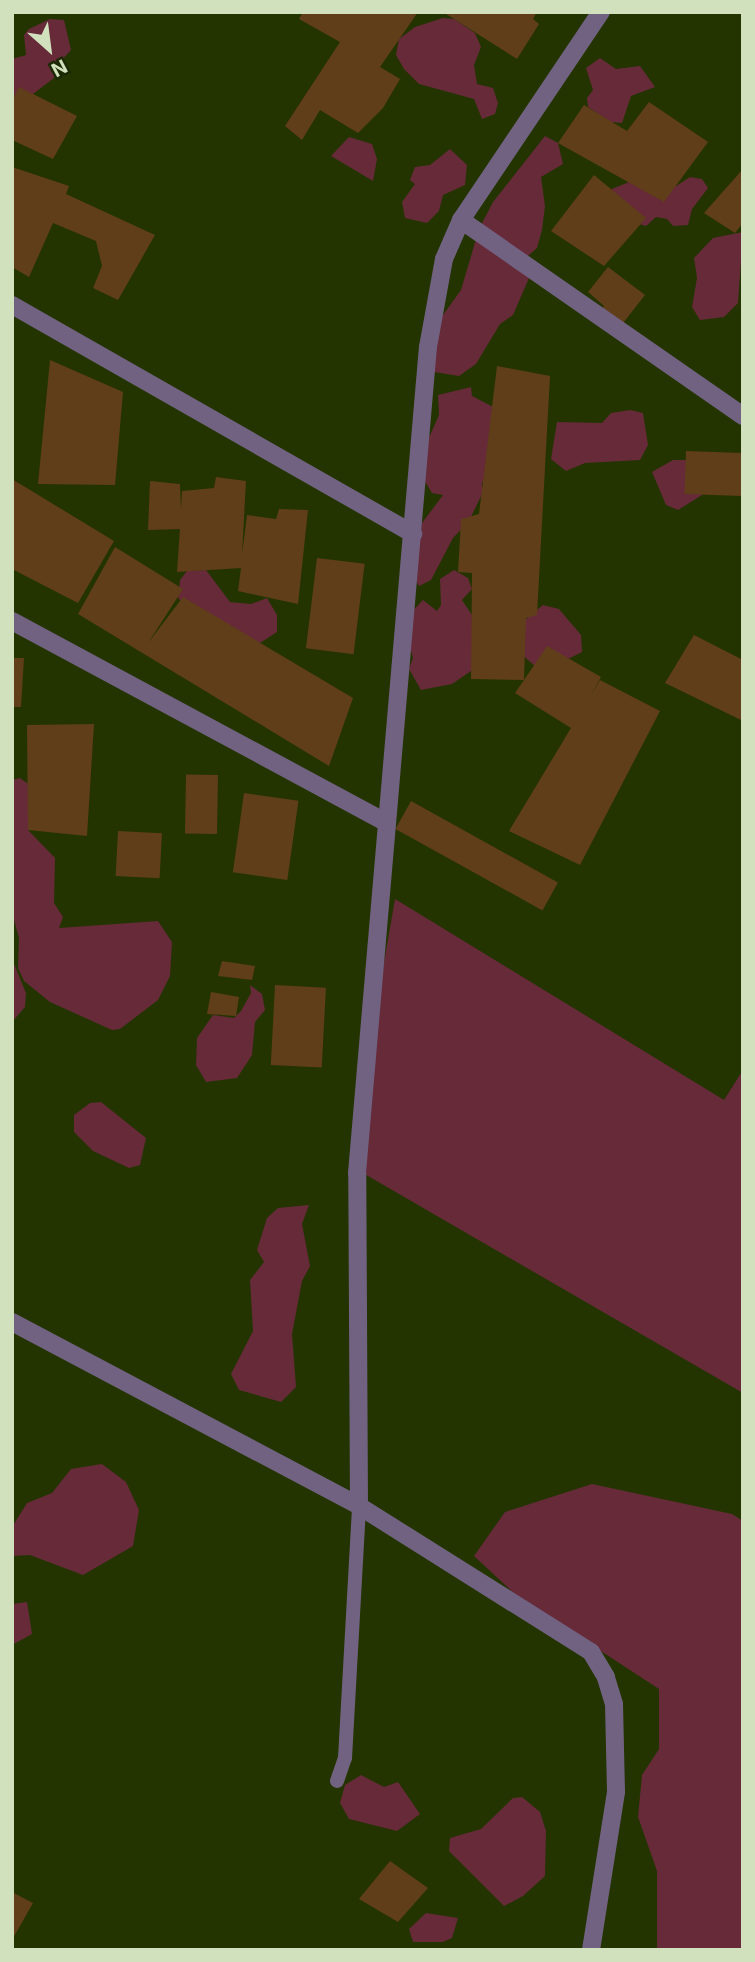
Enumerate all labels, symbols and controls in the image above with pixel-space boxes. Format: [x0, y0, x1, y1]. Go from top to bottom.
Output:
north arrow [14, 14, 84, 84]
text: N [47, 54, 71, 82]

